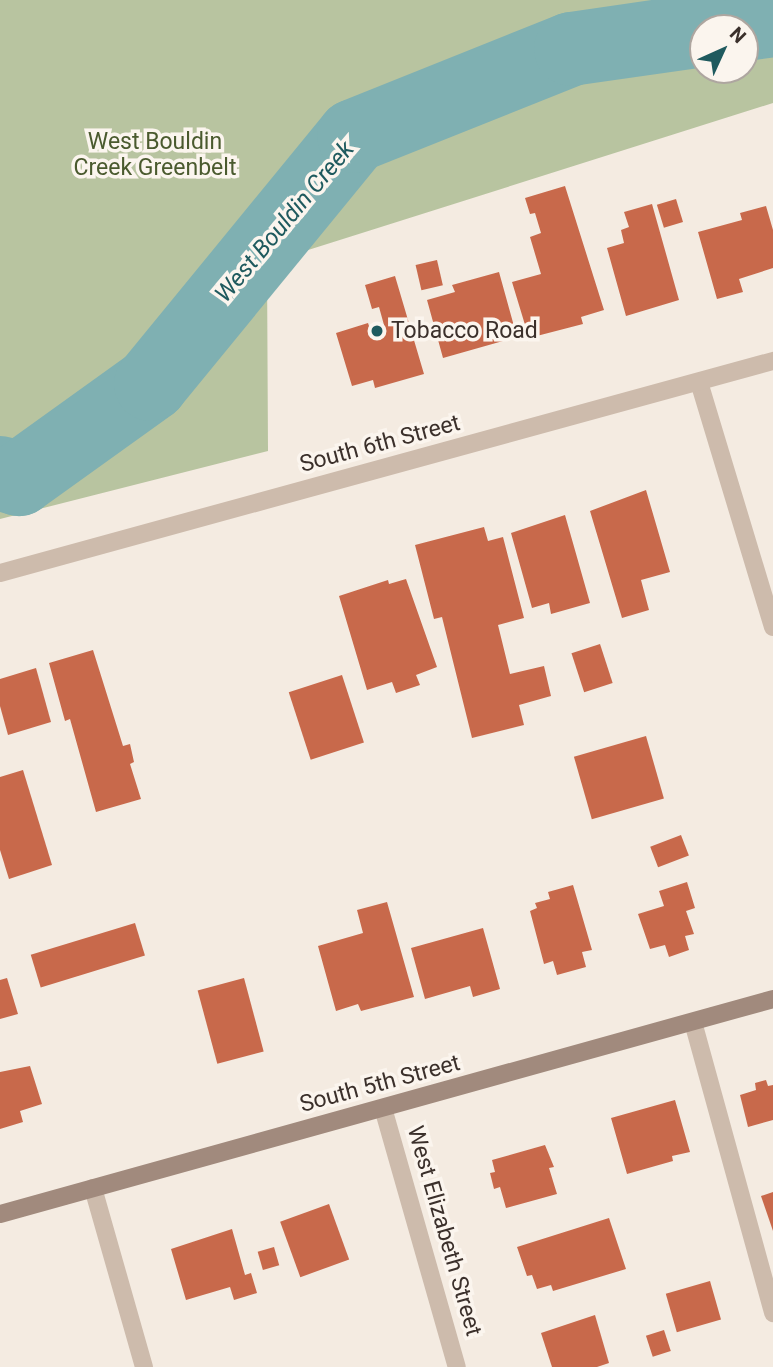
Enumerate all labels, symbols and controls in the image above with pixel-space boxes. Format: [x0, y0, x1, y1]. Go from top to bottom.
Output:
north arrow [689, 14, 759, 84]
text: N [725, 22, 751, 48]
park label: West Bouldin Creek Greenbelt [74, 128, 236, 182]
water label: West Bouldin Creek [209, 136, 361, 308]
place label: Tobacco Road [391, 317, 538, 345]
marker: Tobacco Road [369, 323, 385, 339]
street label: South 6th Street [297, 409, 463, 479]
street label: South 5th Street [297, 1049, 463, 1119]
street label: West Elizabeth Street [401, 1123, 487, 1339]

